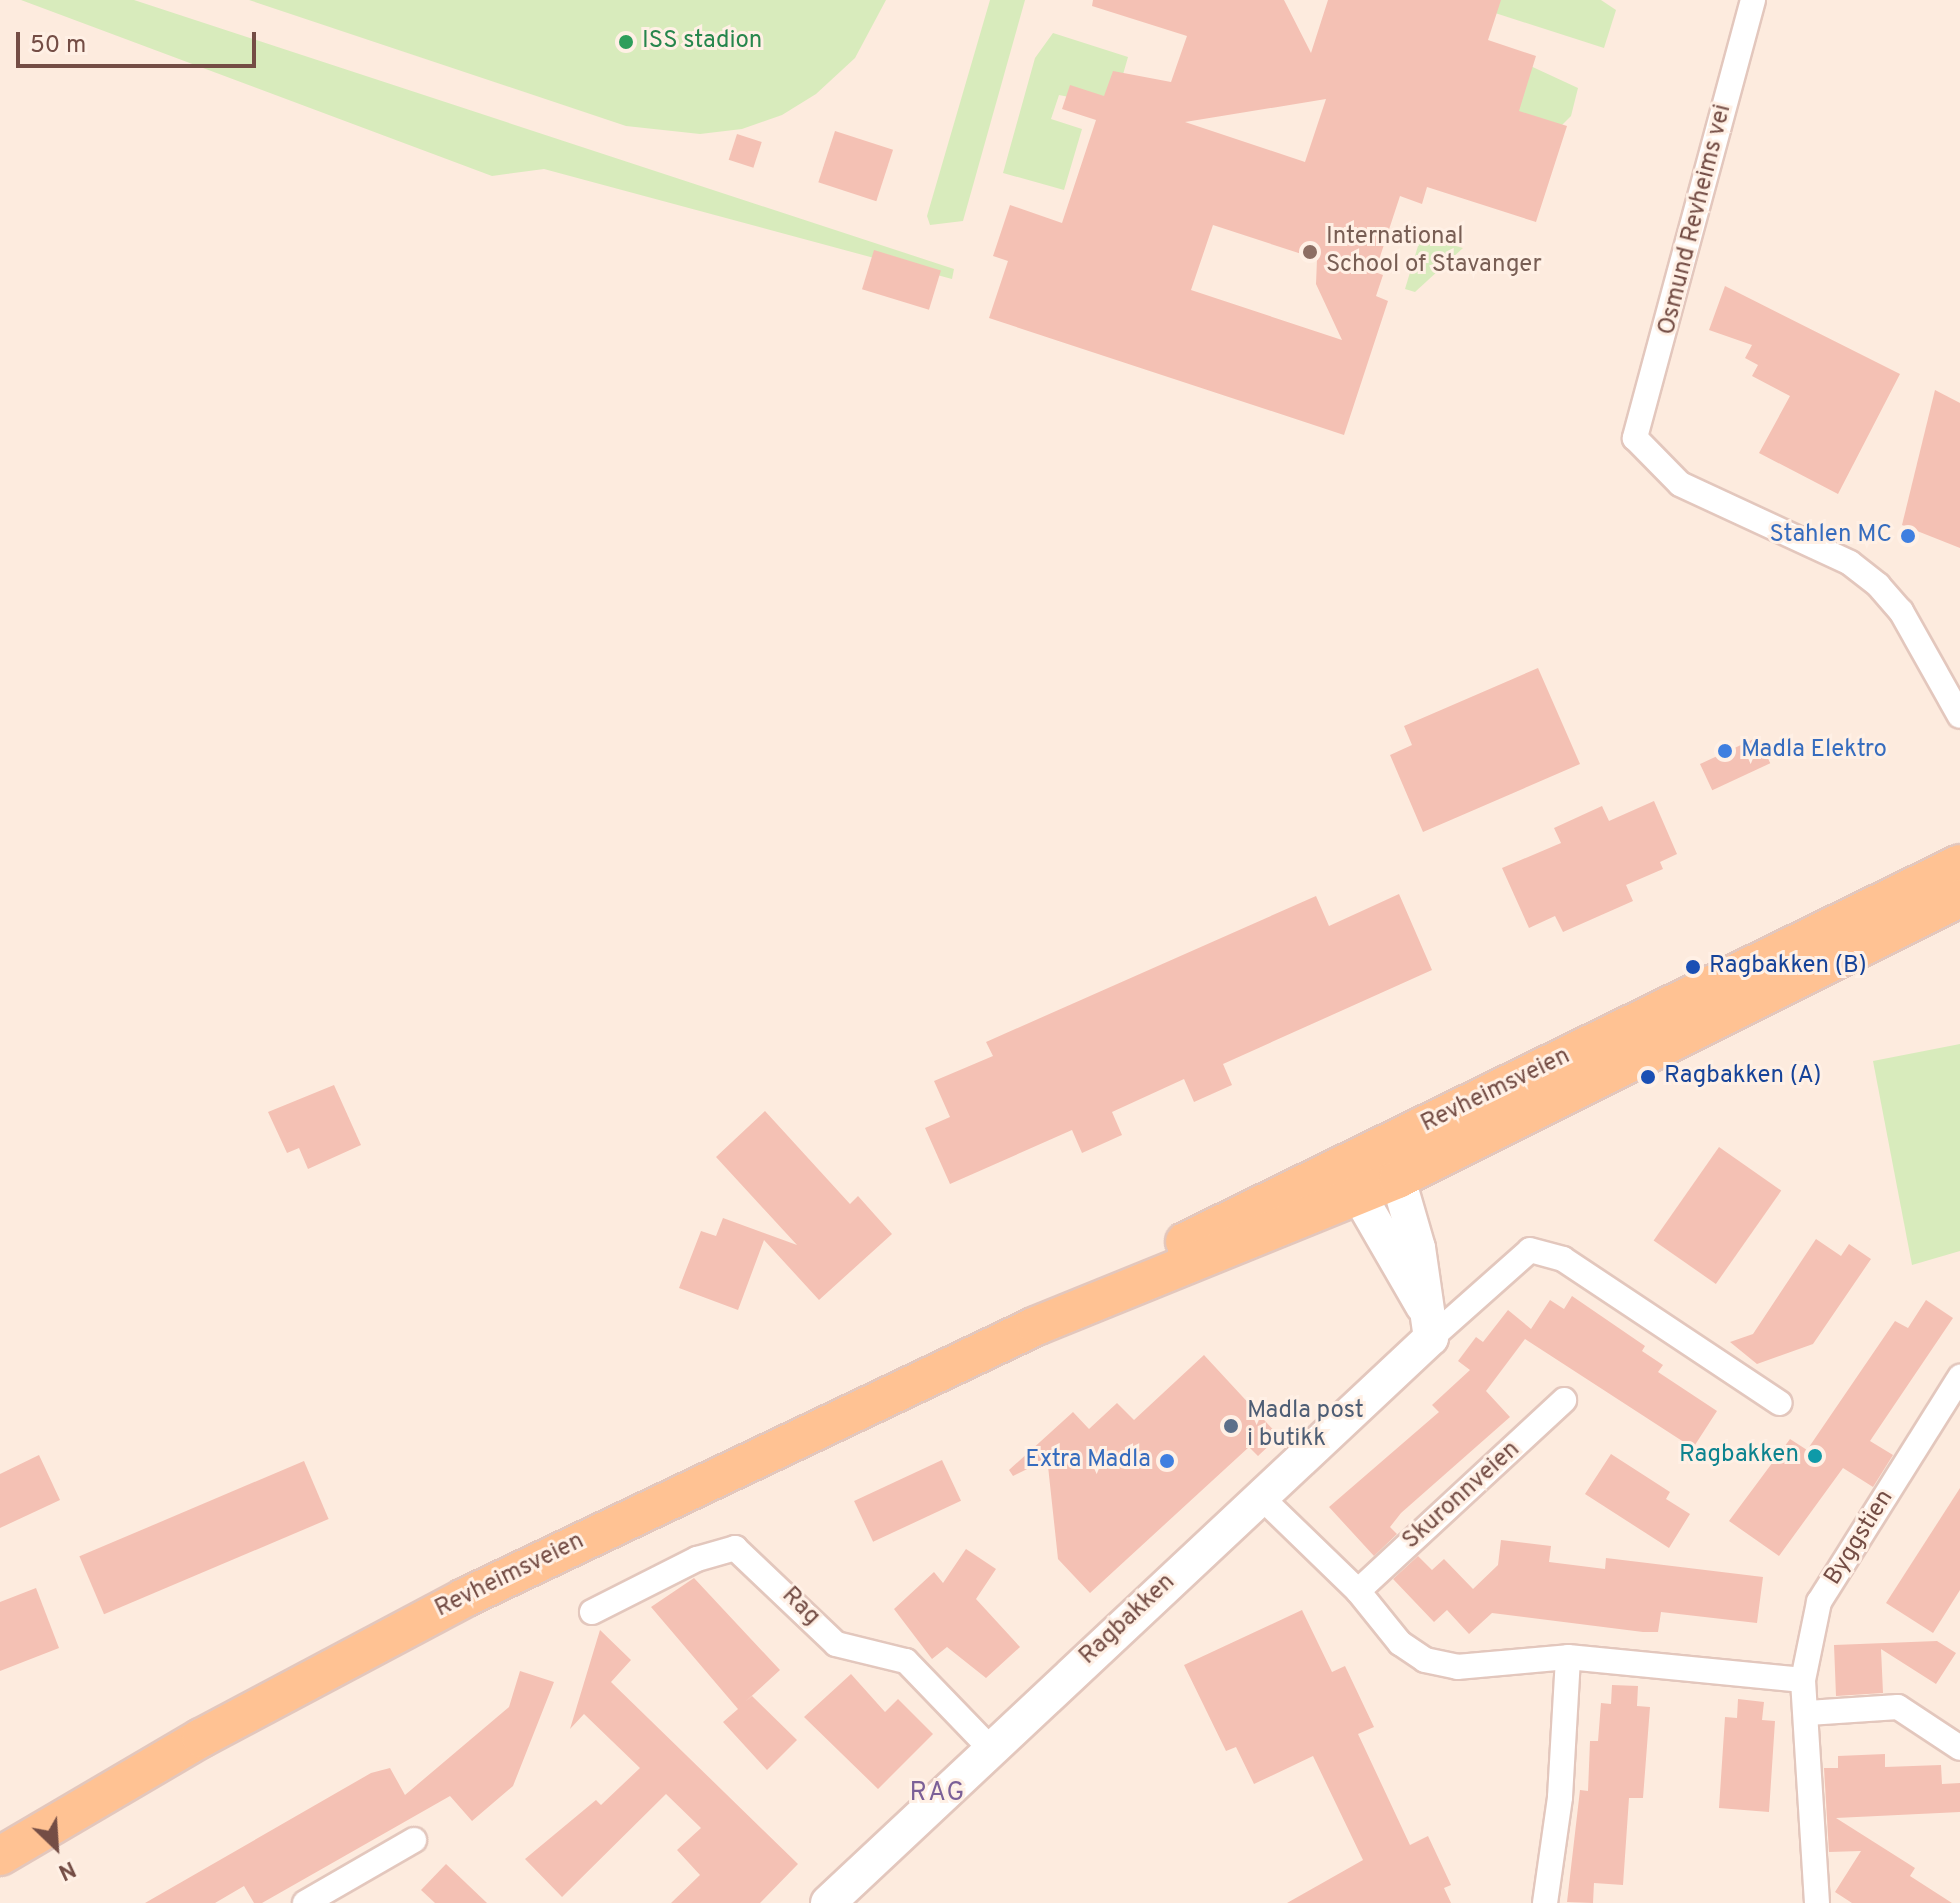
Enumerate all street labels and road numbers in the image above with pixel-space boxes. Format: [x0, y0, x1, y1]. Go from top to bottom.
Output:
street label: Osmund Revheims vei [1653, 102, 1739, 338]
street label: Revheimsveien [1417, 1043, 1575, 1139]
street label: Skuronnveien [1398, 1436, 1526, 1556]
street label: Byggstien [1819, 1485, 1901, 1591]
street label: Revheimsveien [431, 1528, 589, 1624]
street label: Ragbakken [1074, 1569, 1182, 1671]
street label: Rag [775, 1582, 825, 1632]

